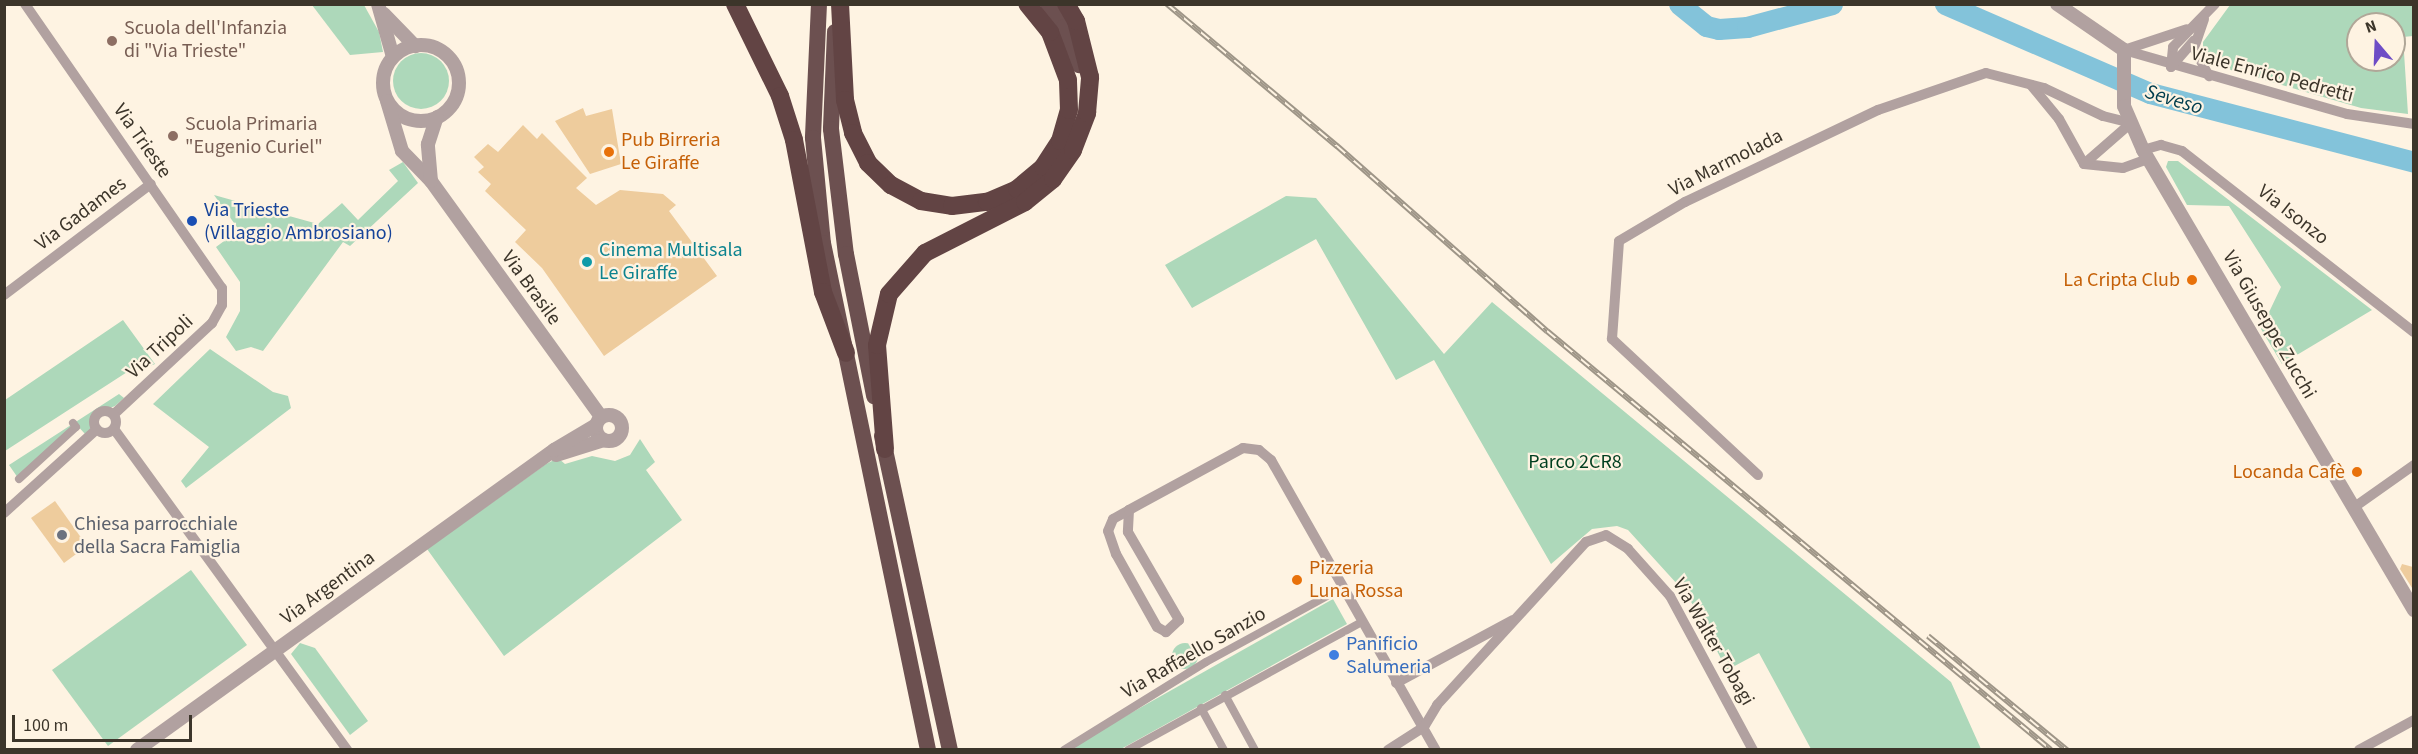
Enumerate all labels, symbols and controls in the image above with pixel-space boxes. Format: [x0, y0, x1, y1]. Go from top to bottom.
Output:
north arrow [2346, 12, 2406, 72]
text: N [2362, 15, 2379, 39]
place label: Scuola dell'Infanzia di "Via Trieste" [124, 17, 287, 64]
marker: Scuola dell'Infanzia di "Via Trieste" [105, 34, 119, 48]
street label: Viale Enrico Pedretti [2188, 42, 2356, 108]
water label: Seveso [2142, 78, 2206, 120]
street label: Via Trieste [108, 99, 176, 183]
place label: Scuola Primaria "Eugenio Curiel" [185, 112, 323, 159]
street label: Via Marmolada [1665, 124, 1787, 202]
place label: Pub Birreria Le Giraffe [621, 128, 720, 175]
marker: Scuola Primaria "Eugenio Curiel" [166, 129, 180, 143]
marker: Pub Birreria Le Giraffe [602, 145, 616, 159]
street label: Via Gadames [31, 172, 131, 256]
street label: Via Isonzo [2253, 180, 2333, 250]
place label: Via Trieste (Villaggio Ambrosiano) [204, 198, 393, 245]
marker: Via Trieste (Villaggio Ambrosiano) [185, 214, 199, 228]
place label: Cinema Multisala Le Giraffe [599, 238, 743, 285]
street label: Via Brasile [496, 246, 566, 330]
street label: Via Giuseppe Zucchi [2217, 247, 2321, 403]
marker: Cinema Multisala Le Giraffe [580, 255, 594, 269]
place label: La Cripta Club [2063, 268, 2180, 292]
marker: La Cripta Club [2185, 273, 2199, 287]
street label: Via Tripoli [121, 310, 199, 384]
park label: Parco 2CR8 [1528, 450, 1622, 474]
place label: Locanda Cafè [2232, 460, 2345, 484]
marker: Locanda Cafè [2350, 465, 2364, 479]
place label: Chiesa parrocchiale della Sacra Famiglia [74, 512, 241, 559]
marker: Chiesa parrocchiale della Sacra Famiglia [55, 528, 69, 542]
street label: Via Argentina [276, 546, 380, 630]
place label: Pizzeria Luna Rossa [1309, 556, 1403, 603]
marker: Pizzeria Luna Rossa [1290, 573, 1304, 587]
street label: Via Walter Tobagi [1667, 574, 1759, 710]
street label: Via Raffaello Sanzio [1117, 602, 1271, 704]
place label: Panificio Salumeria [1346, 632, 1431, 679]
marker: Panificio Salumeria [1327, 648, 1341, 662]
scale bar [15, 703, 195, 741]
text: 100 m [23, 713, 68, 738]

